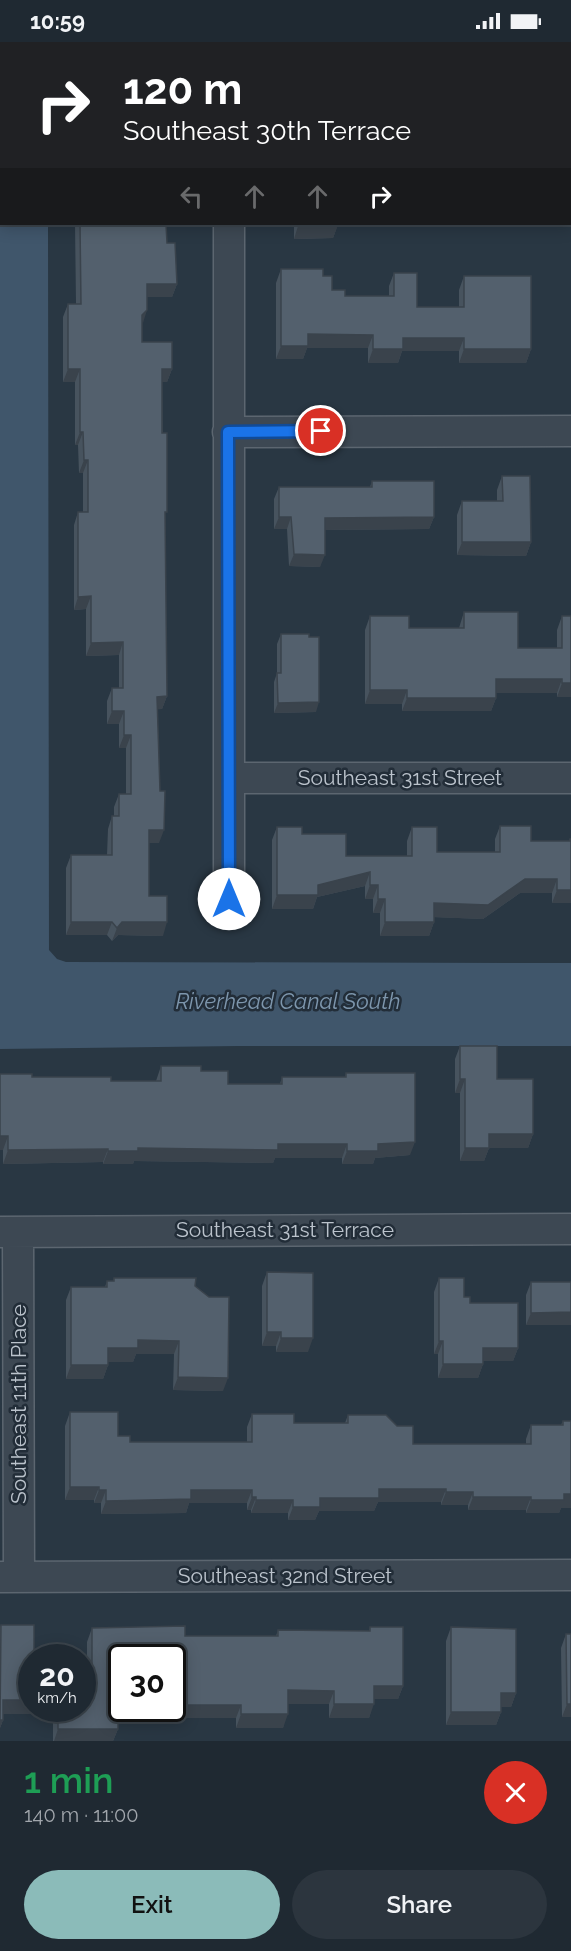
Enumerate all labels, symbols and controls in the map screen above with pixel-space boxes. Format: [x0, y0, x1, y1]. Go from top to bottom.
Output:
text: 10:59 [30, 8, 85, 34]
text: 120 m [123, 65, 242, 114]
icon: right [24, 66, 102, 144]
text: Southeast 30th Terrace [123, 115, 411, 146]
icon: left [175, 180, 208, 213]
icon: ahead [238, 180, 271, 213]
icon: ahead [301, 180, 334, 213]
icon: right [364, 180, 397, 213]
pin [295, 405, 346, 456]
icon: arrive [304, 414, 337, 447]
street label: Southeast 31st Street [298, 765, 502, 790]
position arrow [197, 867, 261, 931]
water label: Riverhead Canal South [175, 988, 401, 1014]
street label: Southeast 31st Terrace [176, 1217, 394, 1242]
street label: Southeast 11th Place [6, 1304, 31, 1504]
street label: Southeast 32nd Street [178, 1563, 392, 1588]
speed limit sign: 30 [108, 1644, 186, 1722]
text: 20 [39, 1658, 75, 1693]
text: km/h [37, 1689, 77, 1707]
text: 1 min [24, 1759, 113, 1801]
button: close [484, 1761, 547, 1824]
text: 140 m · 11:00 [24, 1803, 139, 1827]
button: Exit [24, 1870, 280, 1939]
button: Share [292, 1870, 547, 1939]

